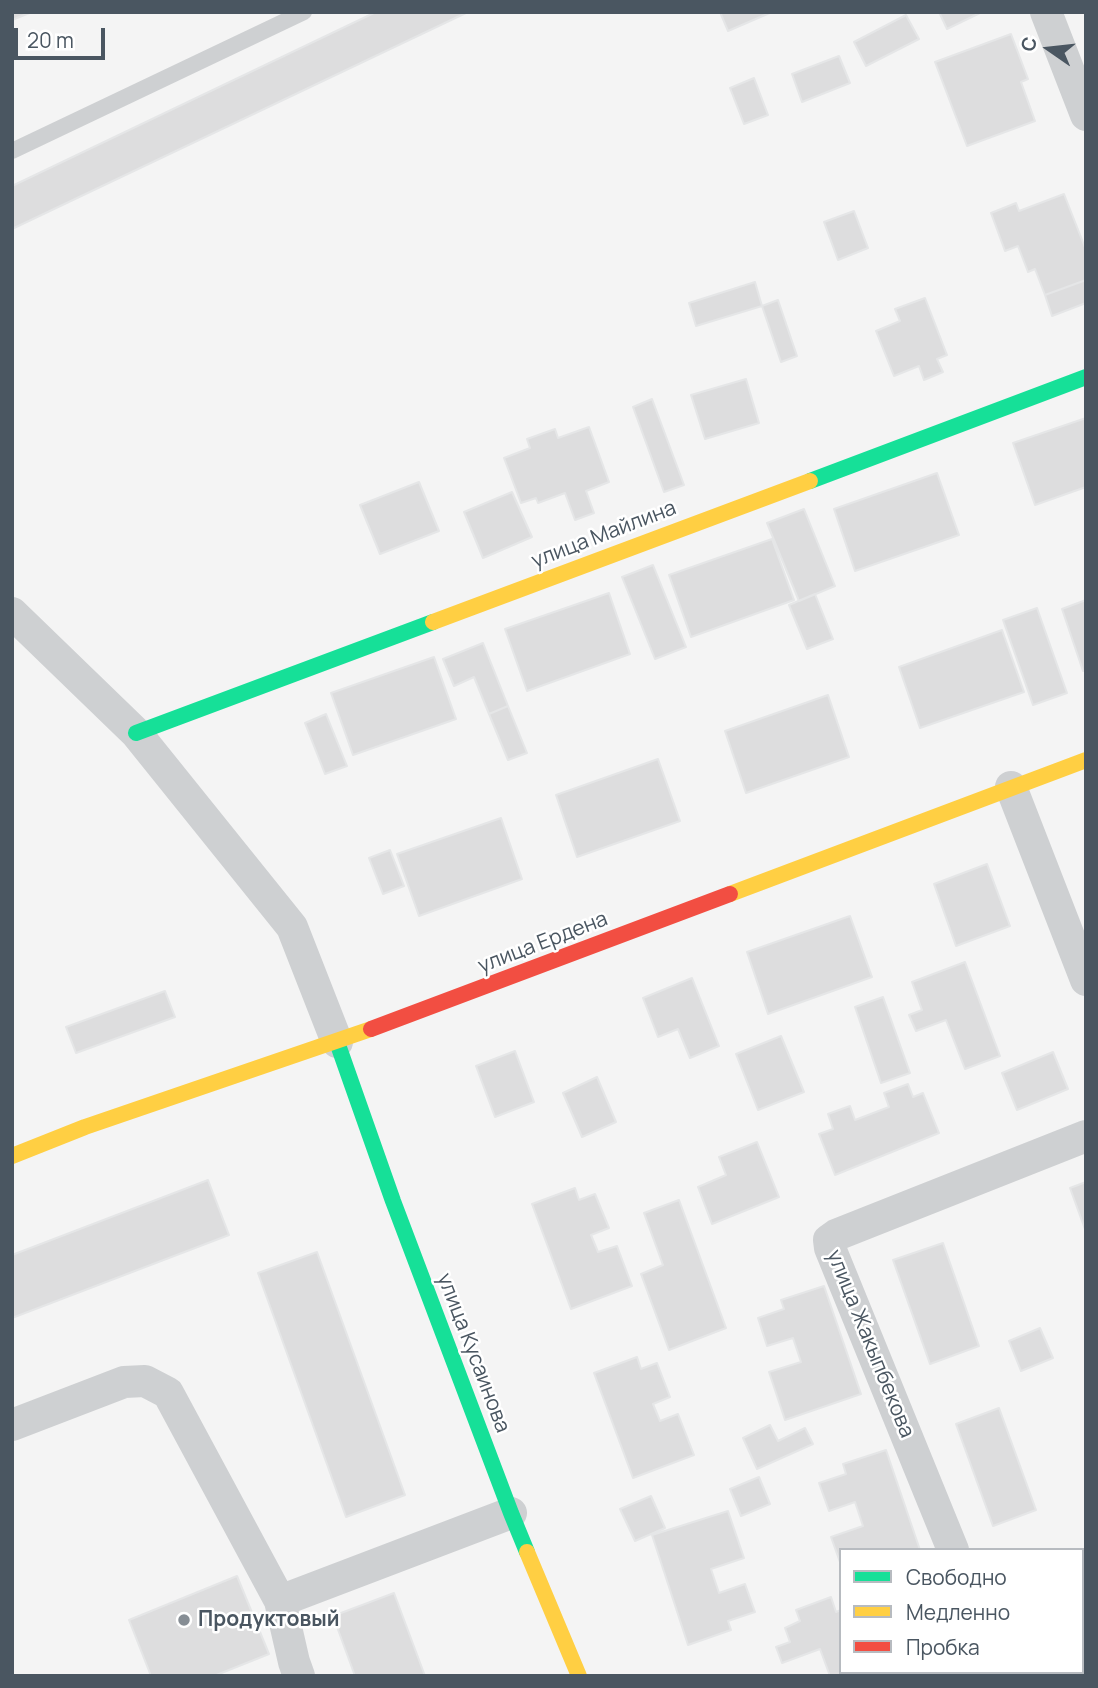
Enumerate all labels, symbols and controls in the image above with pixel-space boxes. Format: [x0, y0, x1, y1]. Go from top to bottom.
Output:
scale bar [18, 14, 108, 58]
north arrow [1014, 14, 1084, 84]
text: 20 m [27, 26, 74, 54]
text: С [1014, 34, 1043, 54]
street label: улица Майлина [528, 496, 680, 574]
street label: улица Ердена [475, 907, 611, 979]
street label: улица Жакыпбекова [821, 1246, 919, 1442]
street label: улица Кусаинова [431, 1270, 515, 1436]
legend [839, 1548, 1084, 1674]
text: Свободно [906, 1563, 1007, 1591]
text: Медленно [906, 1598, 1010, 1626]
place label: Продуктовый [198, 1607, 339, 1633]
marker: Продуктовый [176, 1612, 192, 1628]
text: Пробка [906, 1633, 980, 1661]

